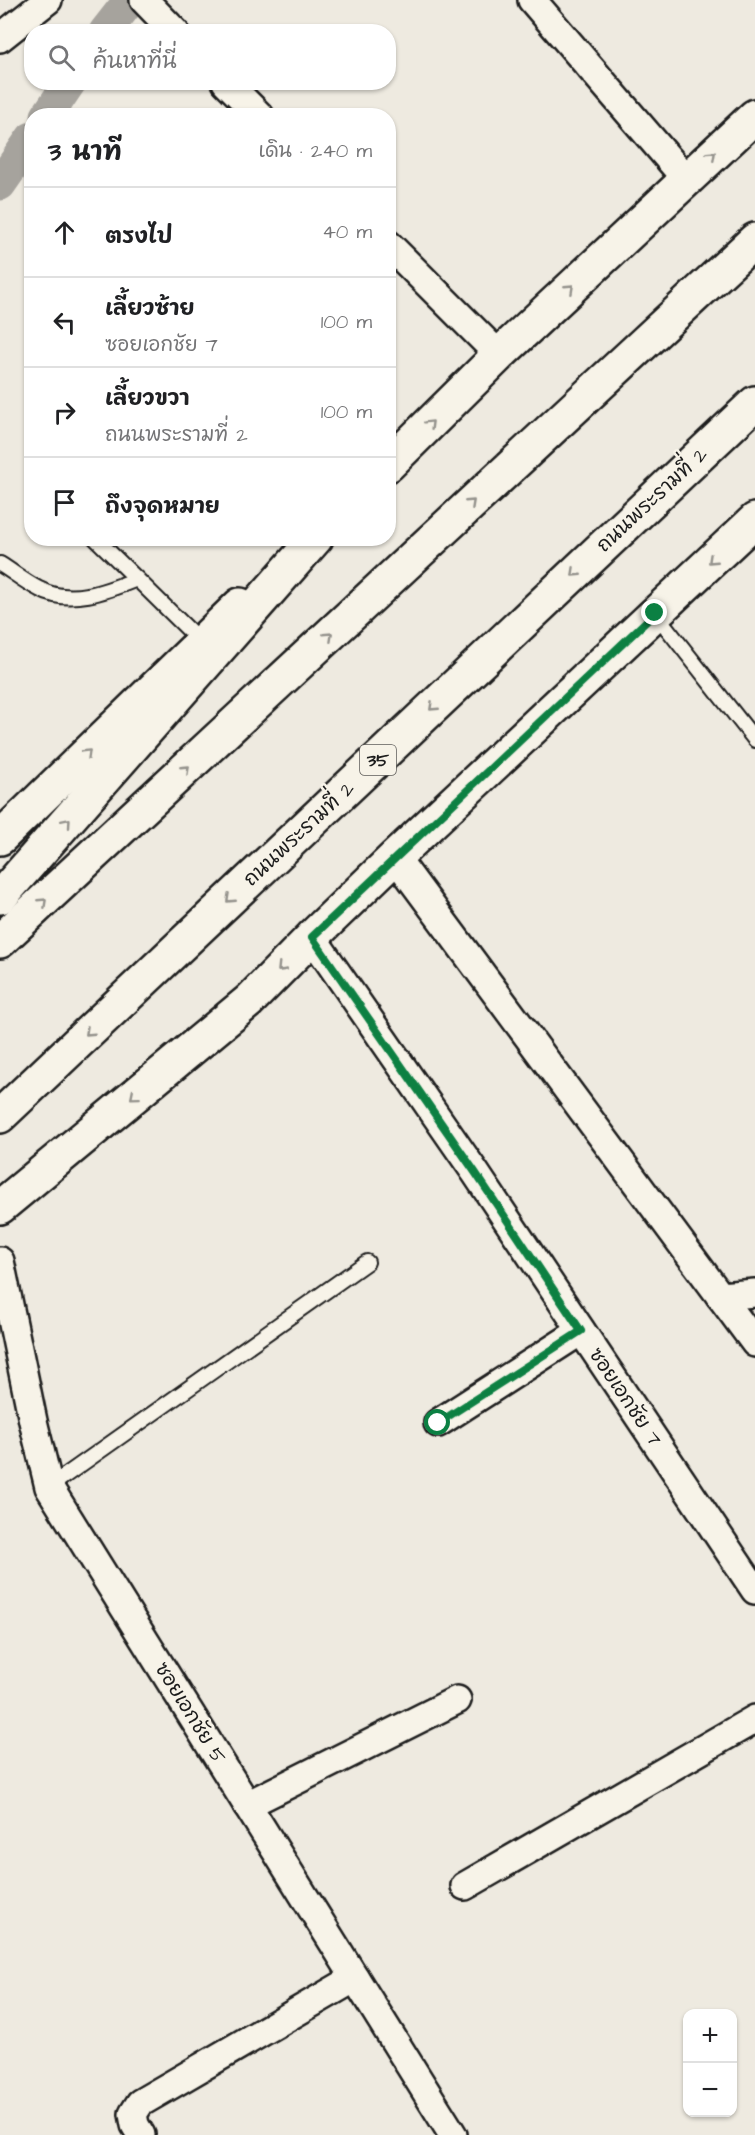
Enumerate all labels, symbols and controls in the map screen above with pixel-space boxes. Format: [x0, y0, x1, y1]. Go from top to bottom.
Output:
search box [24, 24, 396, 90]
icon: search [45, 41, 78, 74]
text: ค้นหาที่นี่ [93, 46, 177, 77]
text: 3 นาที [48, 134, 122, 170]
text: เดิน · 240 m [258, 137, 372, 165]
one-way arrow [706, 151, 716, 162]
icon: ahead [48, 216, 81, 249]
text: 40 m [322, 218, 372, 246]
text: ตรงไป [105, 221, 173, 252]
one-way arrow [563, 284, 574, 295]
text: เลี้ยวซ้าย [105, 293, 195, 324]
icon: left [48, 306, 81, 339]
text: 100 m [321, 308, 372, 336]
text: ซอยเอกชัย 7 [105, 331, 218, 359]
text: เลี้ยวขวา [105, 383, 189, 414]
icon: right [48, 396, 81, 429]
text: 100 m [321, 398, 372, 426]
one-way arrow [423, 420, 434, 431]
text: ถนนพระรามที่ 2 [105, 421, 248, 449]
street label: ถนนพระรามที่ 2 [586, 436, 714, 559]
icon: arrive [48, 486, 81, 519]
text: ถึงจุดหมาย [105, 491, 220, 522]
one-way arrow [464, 500, 475, 511]
one-way arrow [709, 553, 719, 564]
one-way arrow [571, 566, 582, 577]
route end [641, 599, 667, 625]
one-way arrow [322, 632, 332, 643]
one-way arrow [430, 700, 440, 711]
road number: 35 [360, 745, 396, 775]
one-way arrow [81, 749, 91, 760]
one-way arrow [179, 765, 189, 776]
street label: ถนนพระรามที่ 2 [233, 770, 361, 893]
one-way arrow [60, 818, 71, 829]
one-way arrow [227, 891, 238, 902]
one-way arrow [36, 898, 47, 909]
one-way arrow [278, 961, 289, 972]
one-way arrow [85, 1025, 96, 1036]
one-way arrow [130, 1089, 141, 1100]
street label: ซอยเอกชัย 7 [582, 1342, 668, 1452]
route start [424, 1409, 450, 1435]
street label: ซอยเอกชัย 5 [148, 1657, 232, 1769]
map controls [683, 2009, 737, 2117]
button: + [683, 2009, 737, 2063]
button: − [683, 2063, 737, 2117]

